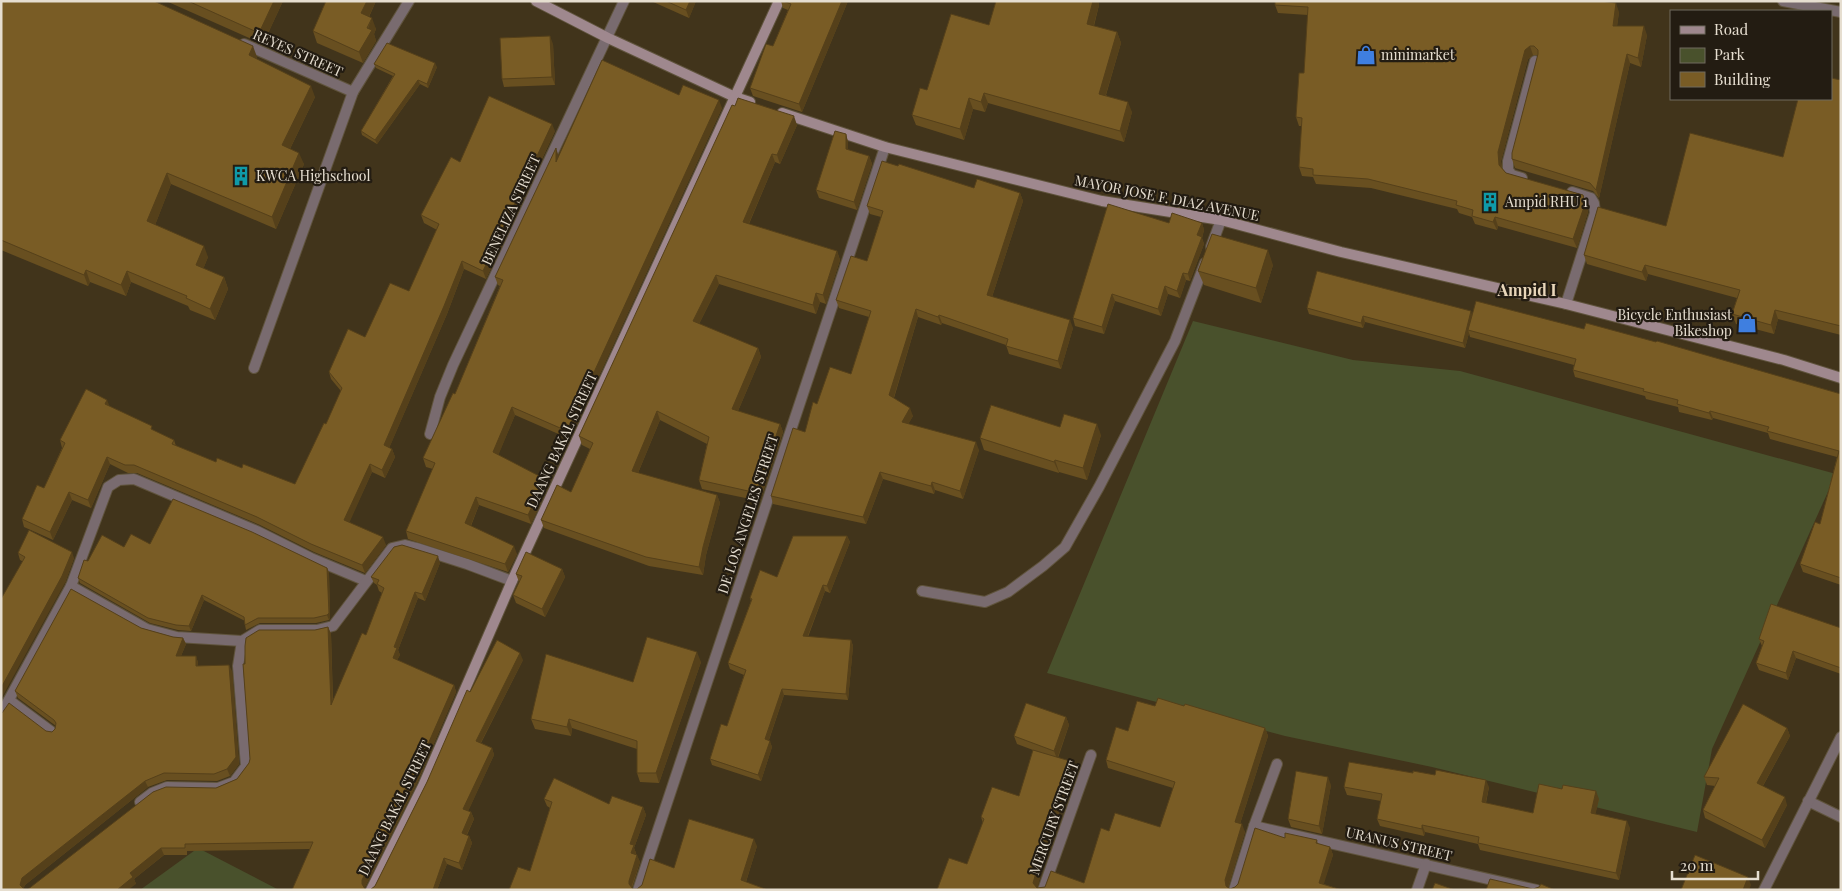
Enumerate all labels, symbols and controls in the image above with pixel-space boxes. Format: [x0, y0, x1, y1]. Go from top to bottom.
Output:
legend [1670, 10, 1832, 100]
text: Road [1714, 19, 1748, 39]
street label: REYES STREET [250, 24, 346, 81]
shop icon: minimarket [1355, 44, 1377, 66]
text: Park [1714, 44, 1746, 64]
place label: minimarket [1381, 45, 1456, 64]
text: Building [1714, 69, 1771, 89]
street label: BENELIZA STREET [477, 151, 545, 268]
building icon: KWCA Highschool [230, 165, 252, 187]
place label: KWCA Highschool [256, 166, 370, 185]
street label: MAYOR JOSE F. DIAZ AVENUE [1073, 170, 1261, 225]
building icon: Ampid RHU 1 [1479, 191, 1501, 213]
place label: Ampid RHU 1 [1504, 192, 1588, 211]
district label: Ampid I [1496, 279, 1557, 300]
place label: Bicycle Enthusiast Bikeshop [1618, 305, 1733, 340]
shop icon: Bicycle Enthusiast Bikeshop [1736, 312, 1758, 334]
street label: DAANG BAKAL STREET [522, 368, 602, 511]
street label: DE LOS ANGELES STREET [713, 431, 782, 596]
street label: DAANG BAKAL STREET [354, 737, 436, 878]
street label: MERCURY STREET [1024, 758, 1083, 877]
street label: URANUS STREET [1344, 822, 1455, 865]
scale bar [1672, 848, 1758, 880]
text: 20 m [1680, 855, 1714, 875]

